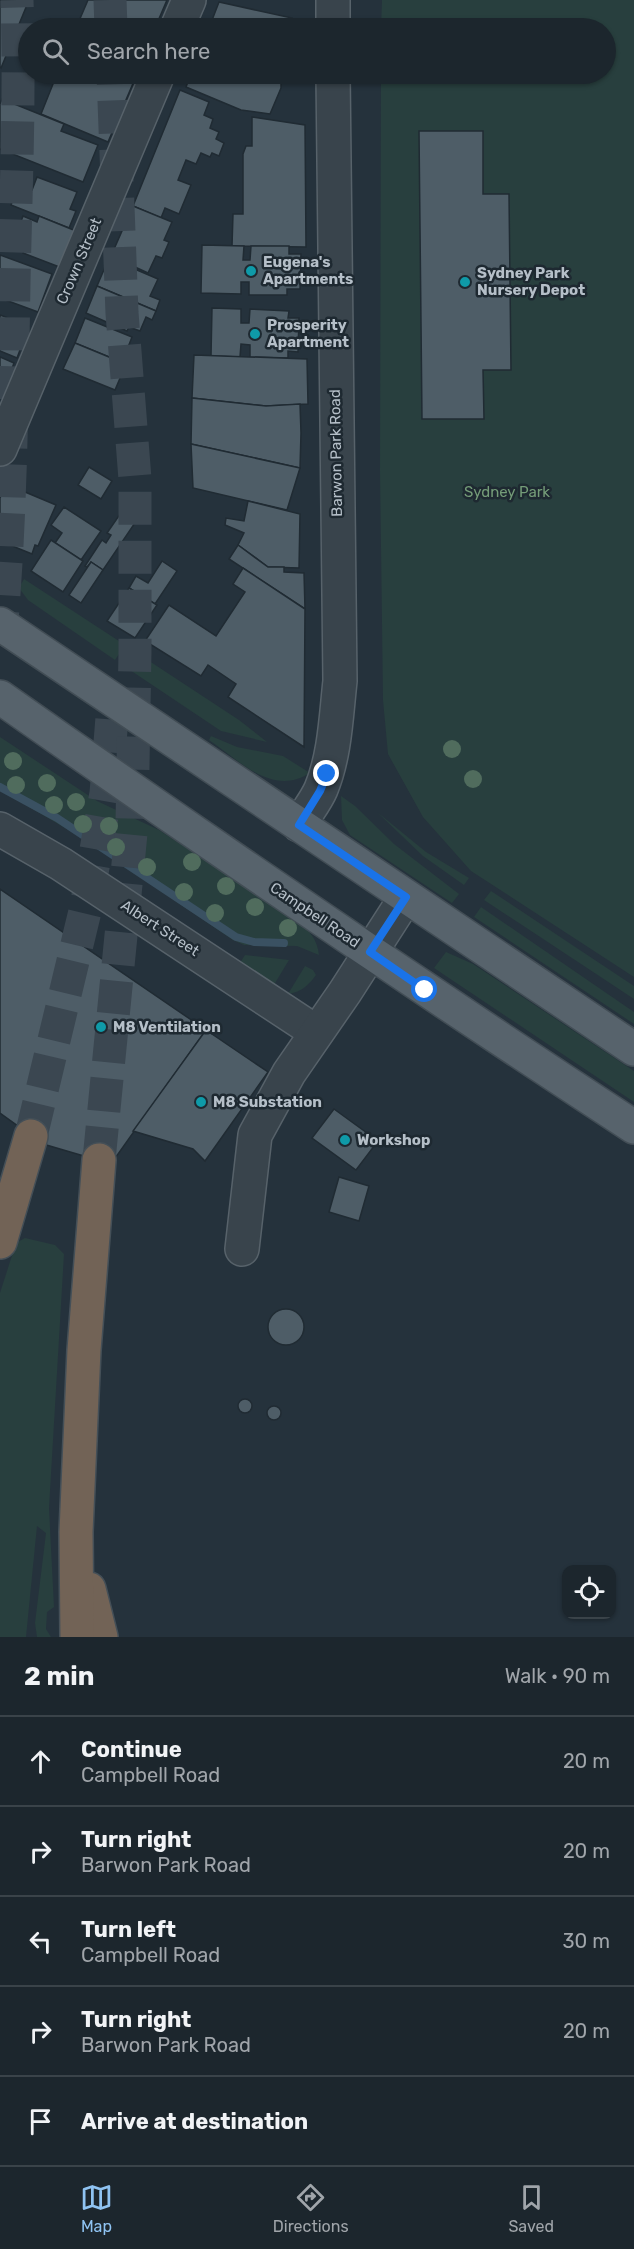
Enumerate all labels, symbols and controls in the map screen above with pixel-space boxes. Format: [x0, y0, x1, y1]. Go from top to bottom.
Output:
search box [18, 18, 616, 84]
icon: search [39, 35, 72, 68]
text: Search here [87, 38, 210, 65]
street label: Crown Street [53, 215, 105, 307]
place label: Eugena's Apartments [263, 253, 353, 288]
marker: Eugena's Apartments [244, 264, 258, 278]
place label: Sydney Park Nursery Depot [477, 264, 585, 299]
marker: Sydney Park Nursery Depot [458, 275, 472, 289]
place label: Prosperity Apartment [267, 316, 349, 351]
marker: Prosperity Apartment [248, 327, 262, 341]
street label: Barwon Park Road [326, 389, 346, 517]
park label: Sydney Park [464, 483, 550, 501]
route end [313, 760, 339, 786]
street label: Campbell Road [267, 878, 363, 952]
street label: Albert Street [118, 896, 203, 960]
route start [411, 976, 437, 1002]
place label: M8 Ventilation [113, 1018, 221, 1036]
marker: M8 Ventilation [94, 1020, 108, 1034]
place label: M8 Substation [213, 1093, 322, 1111]
marker: M8 Substation [194, 1095, 208, 1109]
place label: Workshop [357, 1131, 430, 1149]
marker: Workshop [338, 1133, 352, 1147]
map controls [562, 1565, 616, 1619]
button: locate [562, 1565, 616, 1619]
text: 2 min [24, 1661, 94, 1692]
text: Walk · 90 m [505, 1664, 610, 1688]
text: Continue [81, 1736, 182, 1763]
icon: ahead [24, 1745, 57, 1778]
text: 20 m [563, 1749, 610, 1773]
text: Campbell Road [81, 1763, 220, 1787]
text: Turn right [81, 1826, 191, 1853]
icon: right [24, 1835, 57, 1868]
text: 20 m [563, 1839, 610, 1863]
text: Barwon Park Road [81, 1853, 251, 1877]
text: Turn left [81, 1916, 176, 1943]
icon: left [24, 1925, 57, 1958]
text: 30 m [563, 1929, 610, 1953]
text: Campbell Road [81, 1943, 220, 1967]
text: Turn right [81, 2006, 191, 2033]
icon: right [24, 2015, 57, 2048]
text: 20 m [563, 2019, 610, 2043]
text: Barwon Park Road [81, 2033, 251, 2057]
icon: arrive [24, 2105, 57, 2138]
text: Arrive at destination [81, 2108, 308, 2135]
tab: Map [80, 2181, 113, 2236]
tab: Directions [273, 2181, 349, 2236]
tab: Saved [508, 2181, 554, 2236]

